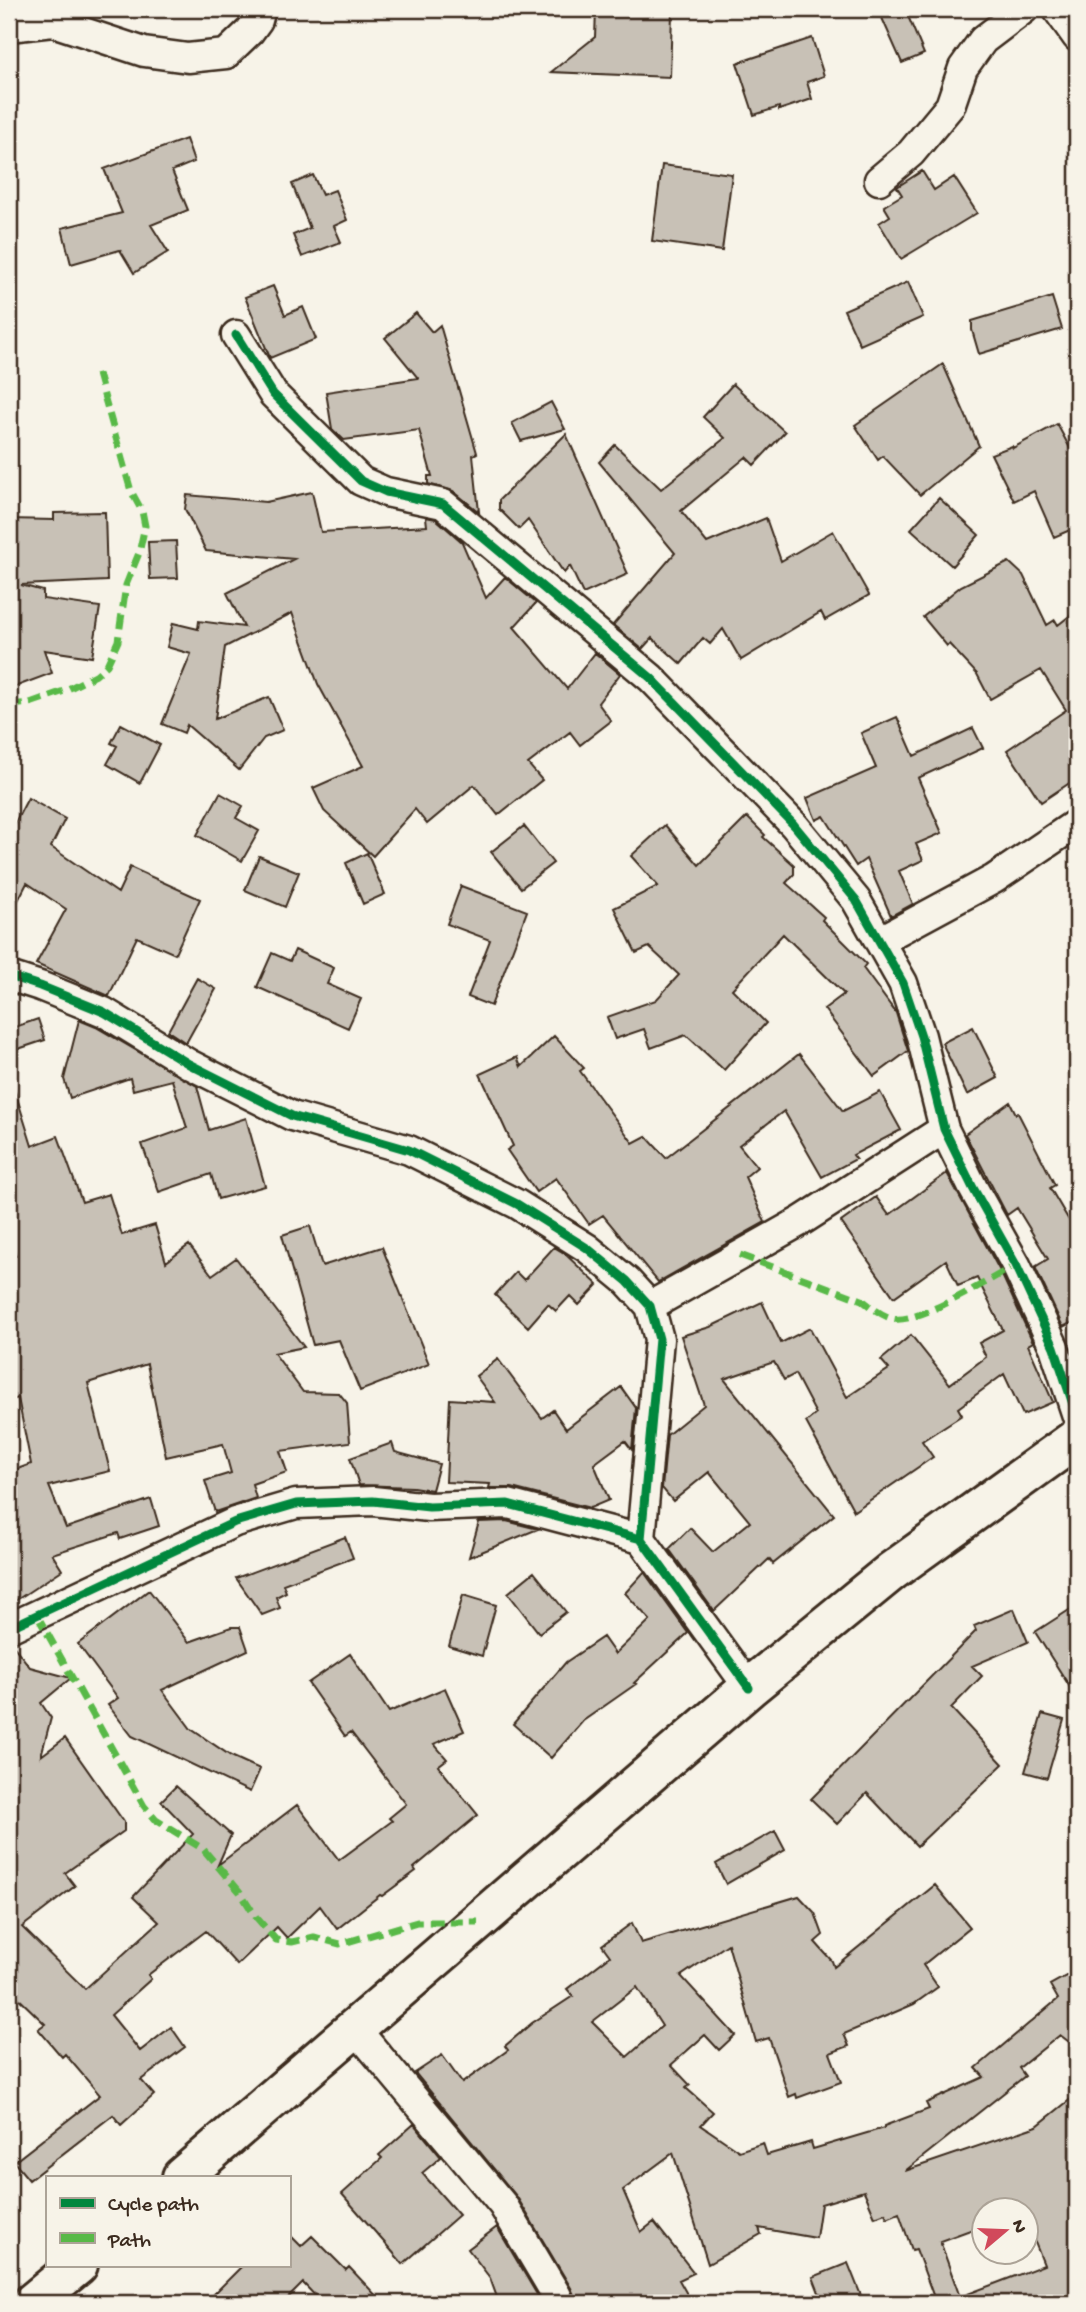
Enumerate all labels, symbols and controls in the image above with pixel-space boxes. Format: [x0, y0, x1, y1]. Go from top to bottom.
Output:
legend [46, 2176, 290, 2266]
text: Cycle path [108, 2194, 199, 2219]
north arrow [970, 2196, 1040, 2266]
text: N [1005, 2217, 1031, 2236]
text: Path [107, 2230, 151, 2255]

